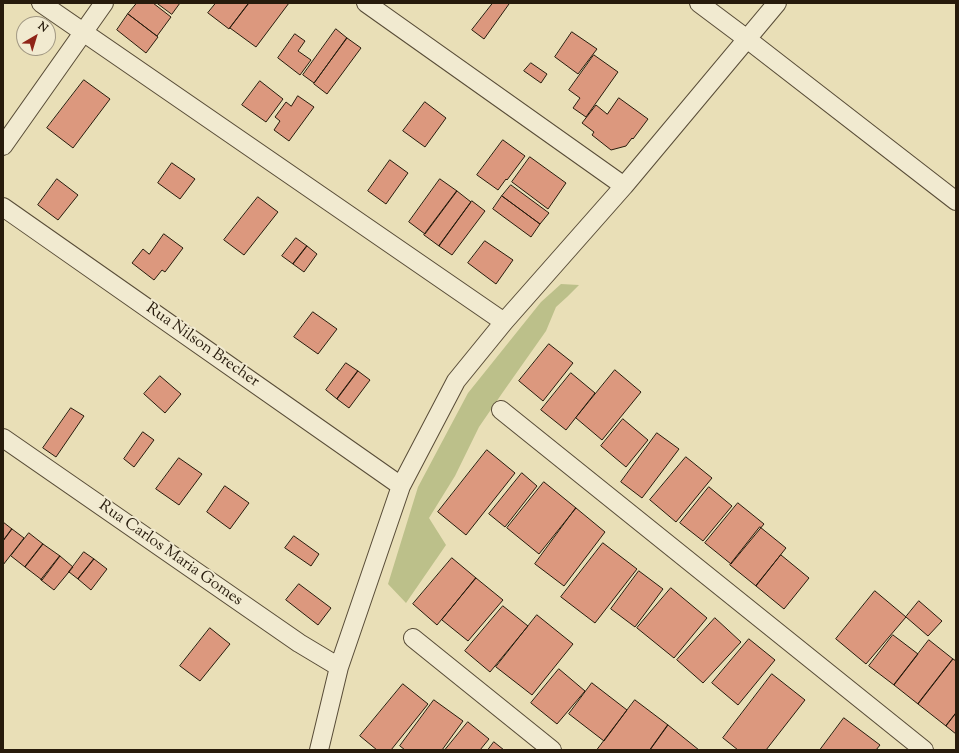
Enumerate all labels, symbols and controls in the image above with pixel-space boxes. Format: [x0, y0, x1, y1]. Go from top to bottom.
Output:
north arrow [16, 16, 56, 56]
text: N [34, 18, 51, 36]
street label: Rua Nilson Brecher [142, 300, 262, 392]
street label: Rua Carlos Maria Gomes [94, 497, 246, 611]

